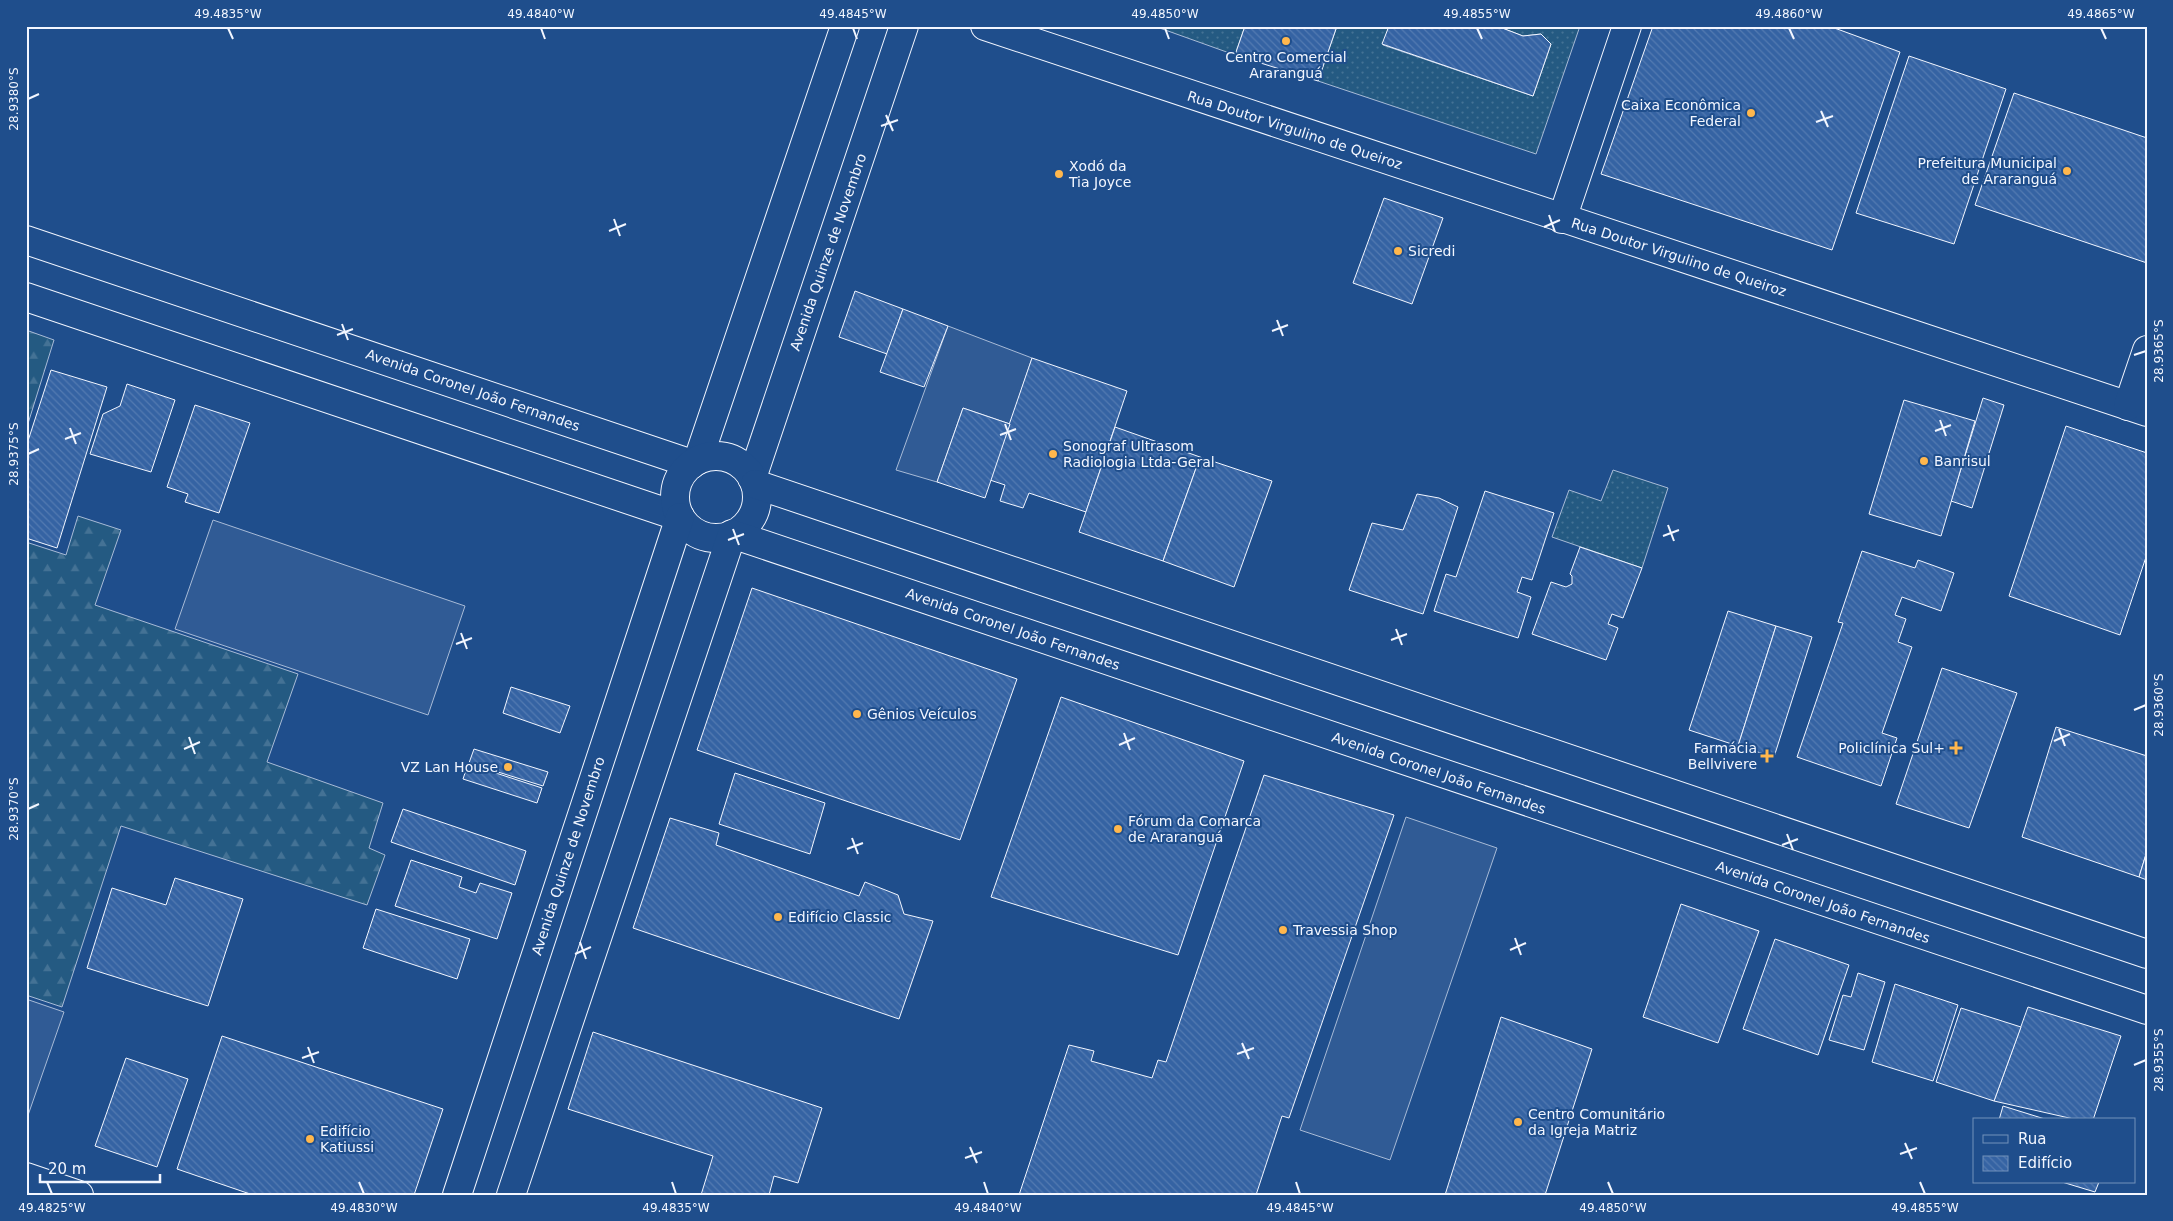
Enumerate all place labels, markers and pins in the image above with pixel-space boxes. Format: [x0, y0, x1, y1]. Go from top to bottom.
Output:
marker: Centro Comercial Araranguá [1280, 35, 1292, 47]
place label: Centro Comercial Araranguá [1225, 49, 1347, 81]
place label: Caixa Econômica Federal [1621, 97, 1741, 129]
marker: Caixa Econômica Federal [1745, 107, 1757, 119]
place label: Prefeitura Municipal de Araranguá [1918, 155, 2057, 187]
place label: Xodó da Tia Joyce [1068, 158, 1131, 190]
marker: Prefeitura Municipal de Araranguá [2061, 165, 2073, 177]
marker: Xodó da Tia Joyce [1053, 168, 1065, 180]
place label: Sicredi [1408, 243, 1455, 259]
marker: Sicredi [1392, 245, 1404, 257]
place label: Sonograf Ultrasom Radiologia Ltda-Geral [1063, 438, 1215, 470]
marker: Sonograf Ultrasom Radiologia Ltda-Geral [1047, 448, 1059, 460]
place label: Banrisul [1934, 453, 1991, 469]
marker: Banrisul [1918, 455, 1930, 467]
place label: Gênios Veículos [867, 706, 977, 722]
marker: Gênios Veículos [851, 708, 863, 720]
place label: Farmácia Bellvivere [1688, 740, 1757, 772]
place label: Policlínica Sul+ [1838, 740, 1945, 756]
marker: Policlínica Sul+ [1949, 741, 1963, 755]
marker: Farmácia Bellvivere [1761, 750, 1773, 762]
place label: VZ Lan House [401, 759, 498, 775]
marker: VZ Lan House [502, 761, 514, 773]
place label: Fórum da Comarca de Araranguá [1128, 813, 1261, 845]
marker: Fórum da Comarca de Araranguá [1112, 823, 1124, 835]
place label: Edifício Classic [788, 909, 891, 925]
marker: Edifício Classic [772, 911, 784, 923]
place label: Travessia Shop [1292, 922, 1398, 938]
marker: Travessia Shop [1277, 924, 1289, 936]
place label: Centro Comunitário da Igreja Matriz [1528, 1106, 1665, 1138]
marker: Centro Comunitário da Igreja Matriz [1512, 1116, 1524, 1128]
place label: Edifício Katiussi [320, 1123, 374, 1155]
marker: Edifício Katiussi [304, 1133, 316, 1145]

